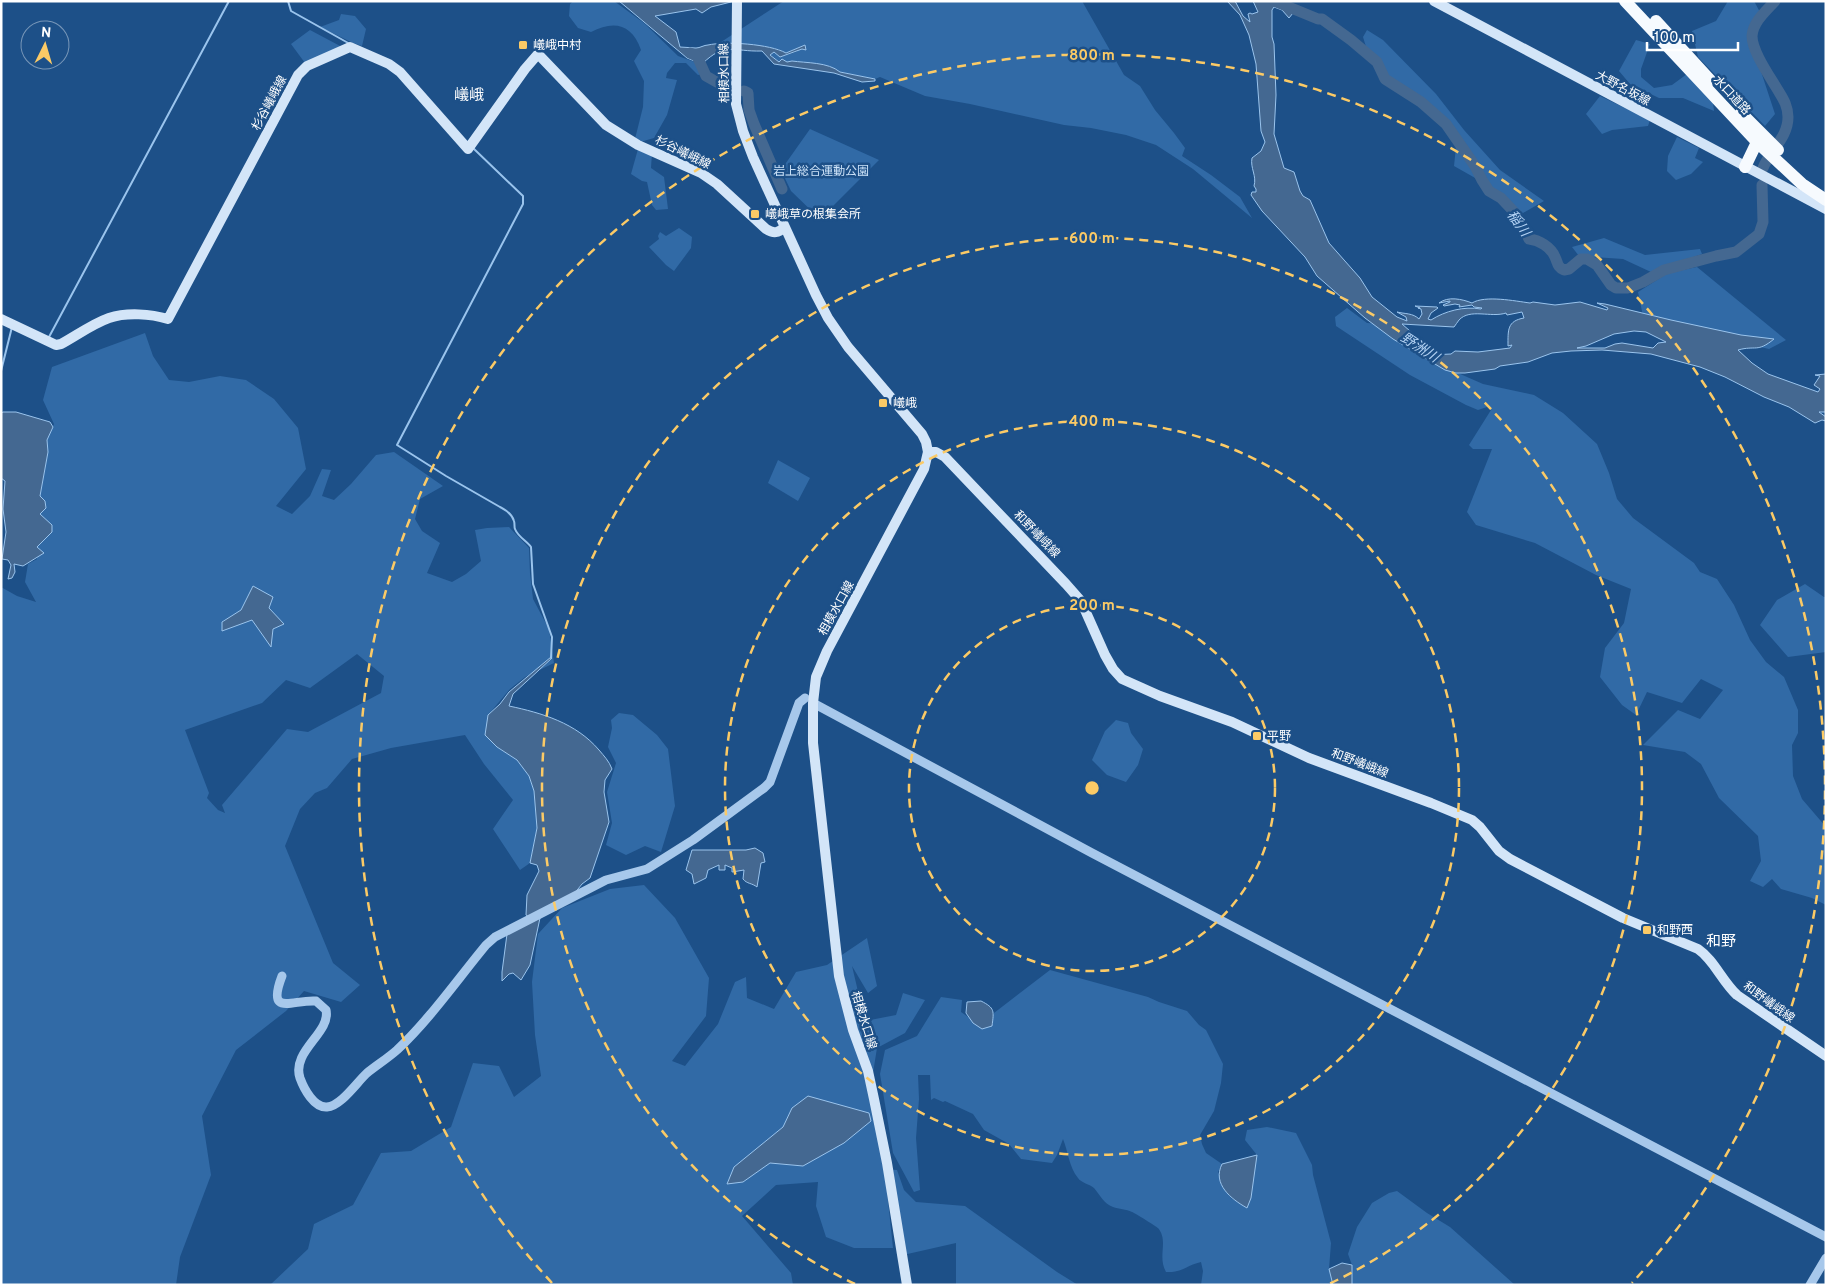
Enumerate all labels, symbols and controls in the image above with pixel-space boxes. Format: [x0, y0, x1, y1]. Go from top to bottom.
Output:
north arrow [20, 20, 70, 70]
scale bar [1647, 20, 1738, 52]
text: N [40, 25, 52, 42]
text: 100 m [1654, 29, 1695, 48]
place label: 嶬峨中村 [533, 38, 582, 54]
marker: 嶬峨中村 [517, 39, 529, 51]
street label: 相模水口線 [716, 43, 734, 103]
text: 800 m [1069, 47, 1115, 66]
street label: 大野名坂線 [1592, 68, 1653, 110]
street label: 杉谷嶬峨線 [249, 73, 291, 134]
street label: 水口道路 [1709, 73, 1753, 119]
district label: 嶬峨 [454, 86, 484, 106]
street label: 杉谷嶬峨線 [652, 133, 713, 173]
park label: 岩上総合運動公園 [773, 164, 869, 180]
place label: 嶬峨草の根集会所 [765, 207, 861, 223]
marker: 嶬峨草の根集会所 [749, 208, 761, 220]
water label: 稲川 [1503, 208, 1534, 242]
text: 600 m [1069, 230, 1115, 249]
water label: 野洲川 [1397, 330, 1443, 368]
place label: 嶬峨 [893, 396, 917, 412]
marker: 嶬峨 [877, 397, 889, 409]
text: 400 m [1069, 413, 1115, 432]
street label: 和野嶬峨線 [1010, 508, 1063, 562]
street label: 相模水口線 [815, 578, 858, 639]
text: 200 m [1069, 597, 1115, 616]
place label: 平野 [1267, 729, 1291, 745]
marker: 平野 [1251, 730, 1263, 742]
street label: 和野嶬峨線 [1329, 746, 1391, 782]
centre of rings [1083, 779, 1101, 797]
place label: 和野西 [1657, 923, 1693, 939]
marker: 和野西 [1641, 924, 1653, 936]
district label: 和野 [1706, 933, 1736, 952]
street label: 和野嶬峨線 [1739, 979, 1797, 1027]
street label: 相模水口線 [847, 989, 879, 1051]

